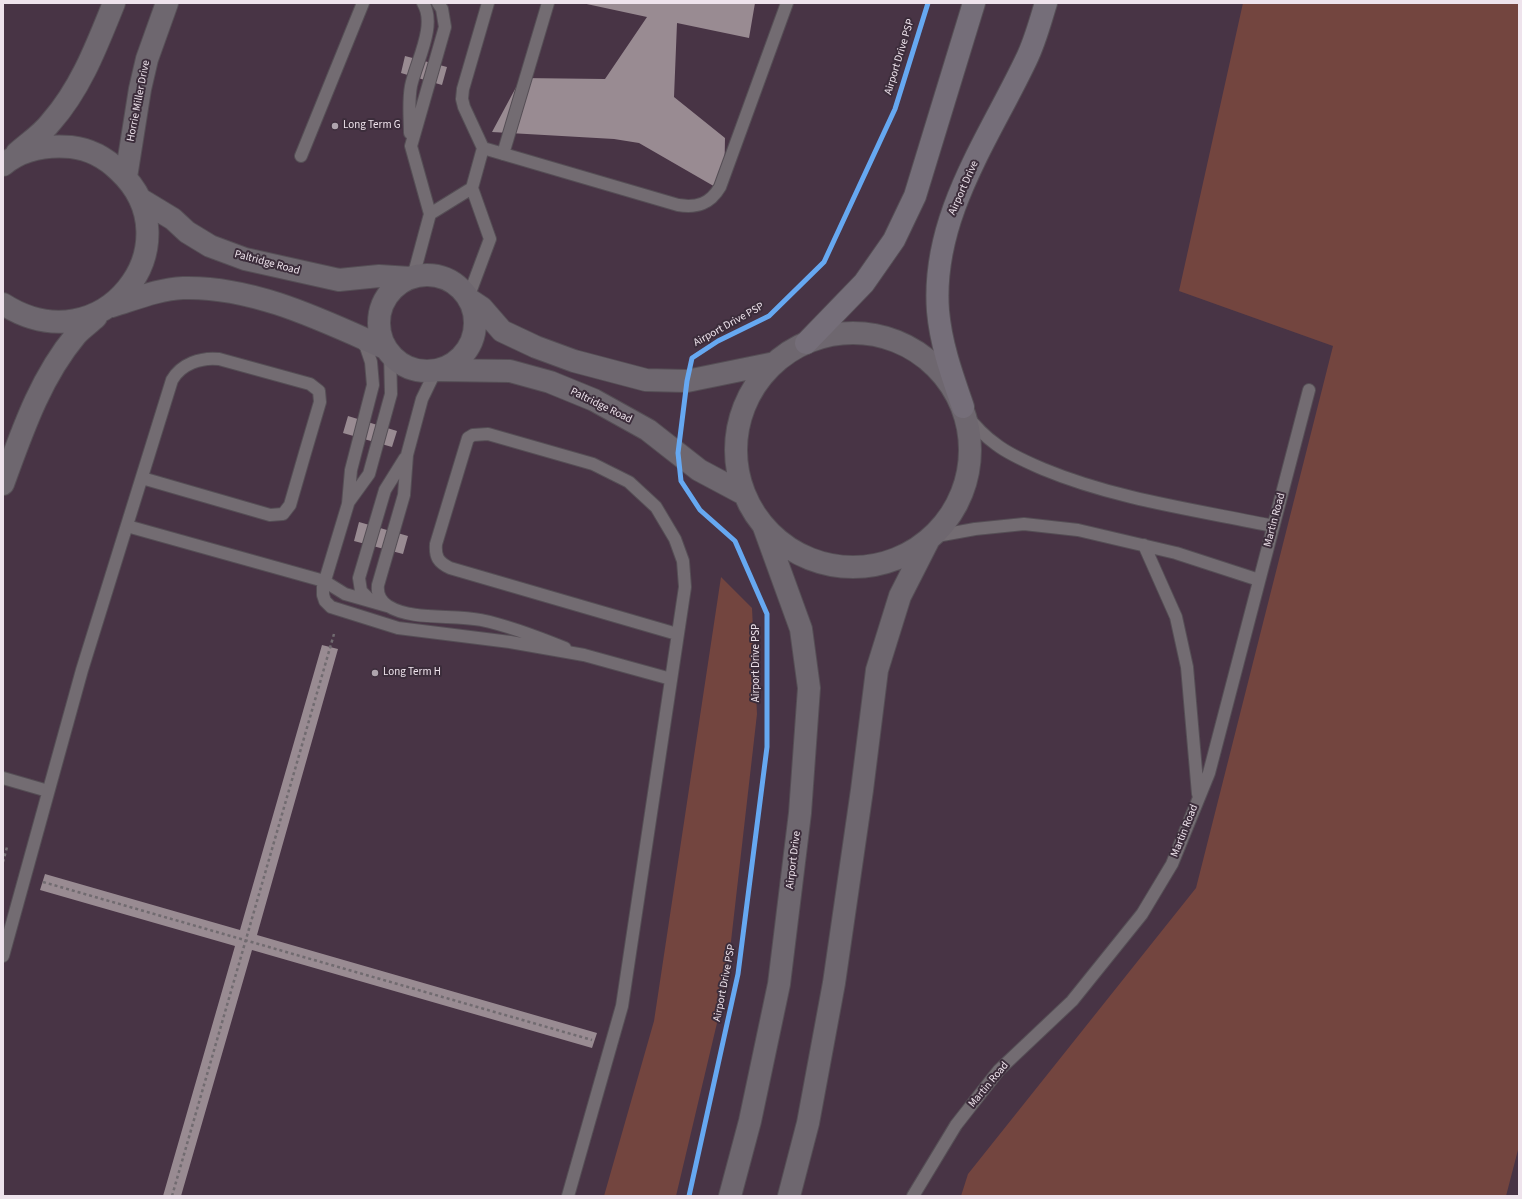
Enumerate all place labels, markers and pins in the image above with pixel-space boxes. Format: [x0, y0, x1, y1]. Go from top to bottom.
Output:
place label: Long Term G [343, 119, 400, 133]
marker: Long Term G [330, 121, 340, 131]
place label: Long Term H [383, 666, 441, 680]
marker: Long Term H [370, 668, 380, 678]

